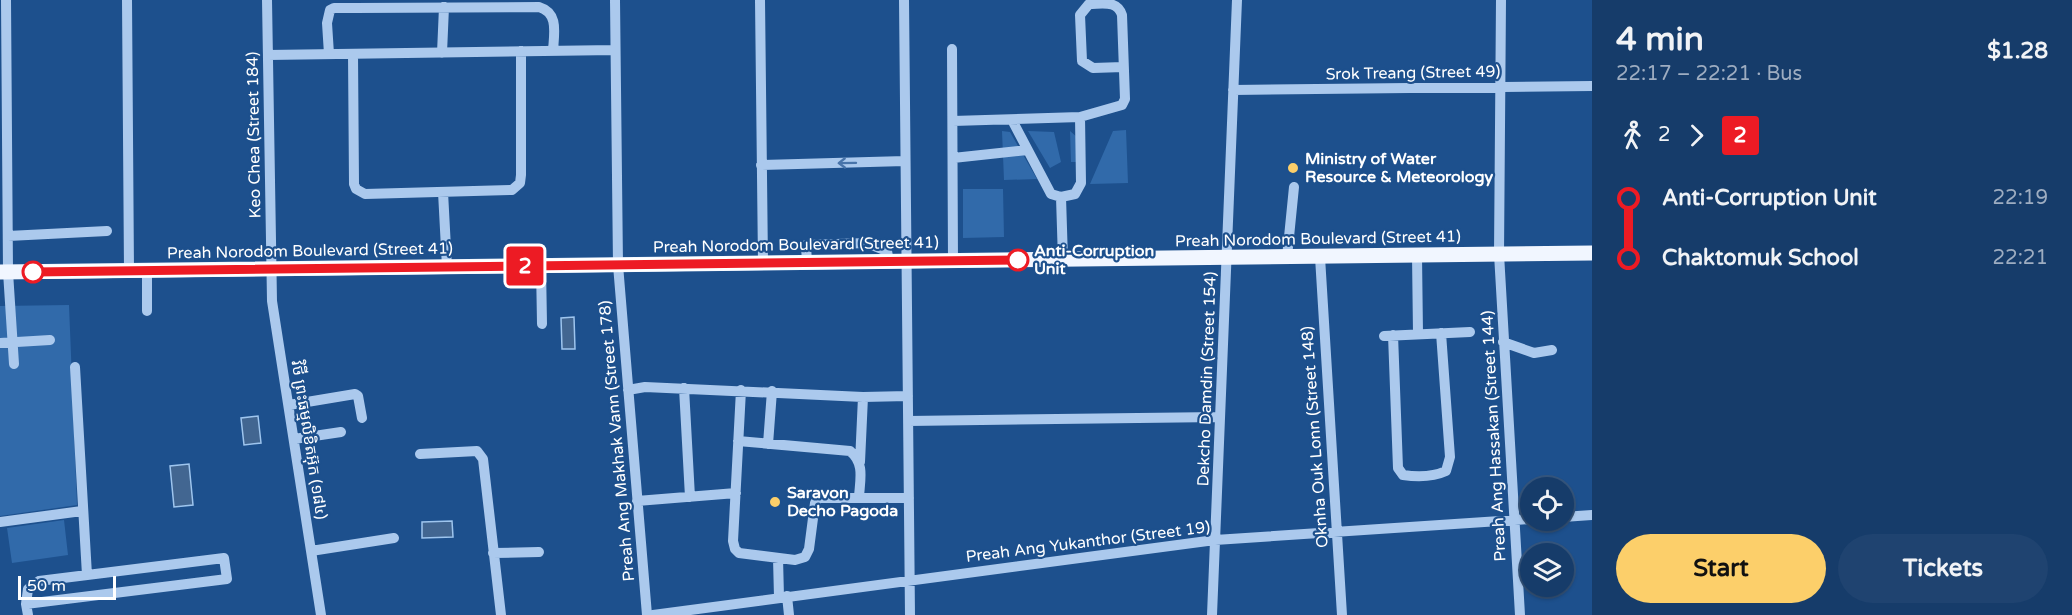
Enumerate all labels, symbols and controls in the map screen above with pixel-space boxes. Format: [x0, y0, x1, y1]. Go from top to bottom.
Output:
text: 4 min [1616, 20, 1704, 59]
text: $1.28 [1987, 38, 2048, 64]
street label: Keo Chea (Street 184) [243, 51, 265, 219]
street label: Srok Treang (Street 49) [1325, 61, 1501, 85]
text: 22:17 – 22:21 · Bus [1616, 62, 1802, 86]
icon: walk [1616, 119, 1649, 152]
icon: forward [1680, 119, 1713, 152]
text: 2 [1658, 123, 1671, 147]
text: 2 [1734, 123, 1747, 148]
place label: Ministry of Water Resource & Meteorology [1305, 149, 1494, 187]
one-way arrow [837, 157, 857, 168]
marker: Ministry of Water Resource & Meteorology [1286, 161, 1300, 175]
text: Anti-Corruption Unit [1662, 185, 1877, 211]
text: 22:19 [1993, 186, 2048, 210]
street label: Preah Norodom Boulevard (Street 41) [1175, 227, 1461, 251]
street label: Preah Norodom Boulevard (Street 41) [653, 233, 939, 257]
street label: Preah Norodom Boulevard (Street 41) [167, 239, 453, 263]
place label: Anti-Corruption Unit [1034, 241, 1154, 279]
text: Chaktomuk School [1662, 245, 1859, 271]
line badge: 2 [506, 246, 544, 286]
text: 22:21 [1993, 246, 2048, 270]
marker: Anti-Corruption Unit [1007, 249, 1029, 271]
text: 2 [518, 254, 532, 279]
unlabelled marker [22, 261, 44, 283]
street label: Dekcho Damdin (Street 154) [1193, 271, 1221, 487]
street label: Preah Ang Makhak Vann (Street 178) [595, 300, 639, 582]
street label: Preah Ang Hassakan (Street 144) [1477, 310, 1511, 562]
street label: Oknha Ouk Lonn (Street 148) [1297, 325, 1333, 549]
street label: វិថី ព្រះធម្មលិខិតអ៊ុក (១៨៤) [286, 358, 333, 521]
map controls [1520, 477, 1574, 597]
button: locate [1520, 477, 1574, 531]
place label: Saravon Decho Pagoda [787, 483, 898, 521]
marker: Saravon Decho Pagoda [768, 495, 782, 509]
street label: Preah Ang Yukanthor (Street 19) [965, 517, 1211, 567]
button: Start [1616, 534, 1826, 603]
button: Tickets [1838, 534, 2048, 603]
button: layers [1520, 543, 1574, 597]
scale bar [18, 573, 116, 600]
text: 50 m [27, 576, 66, 596]

